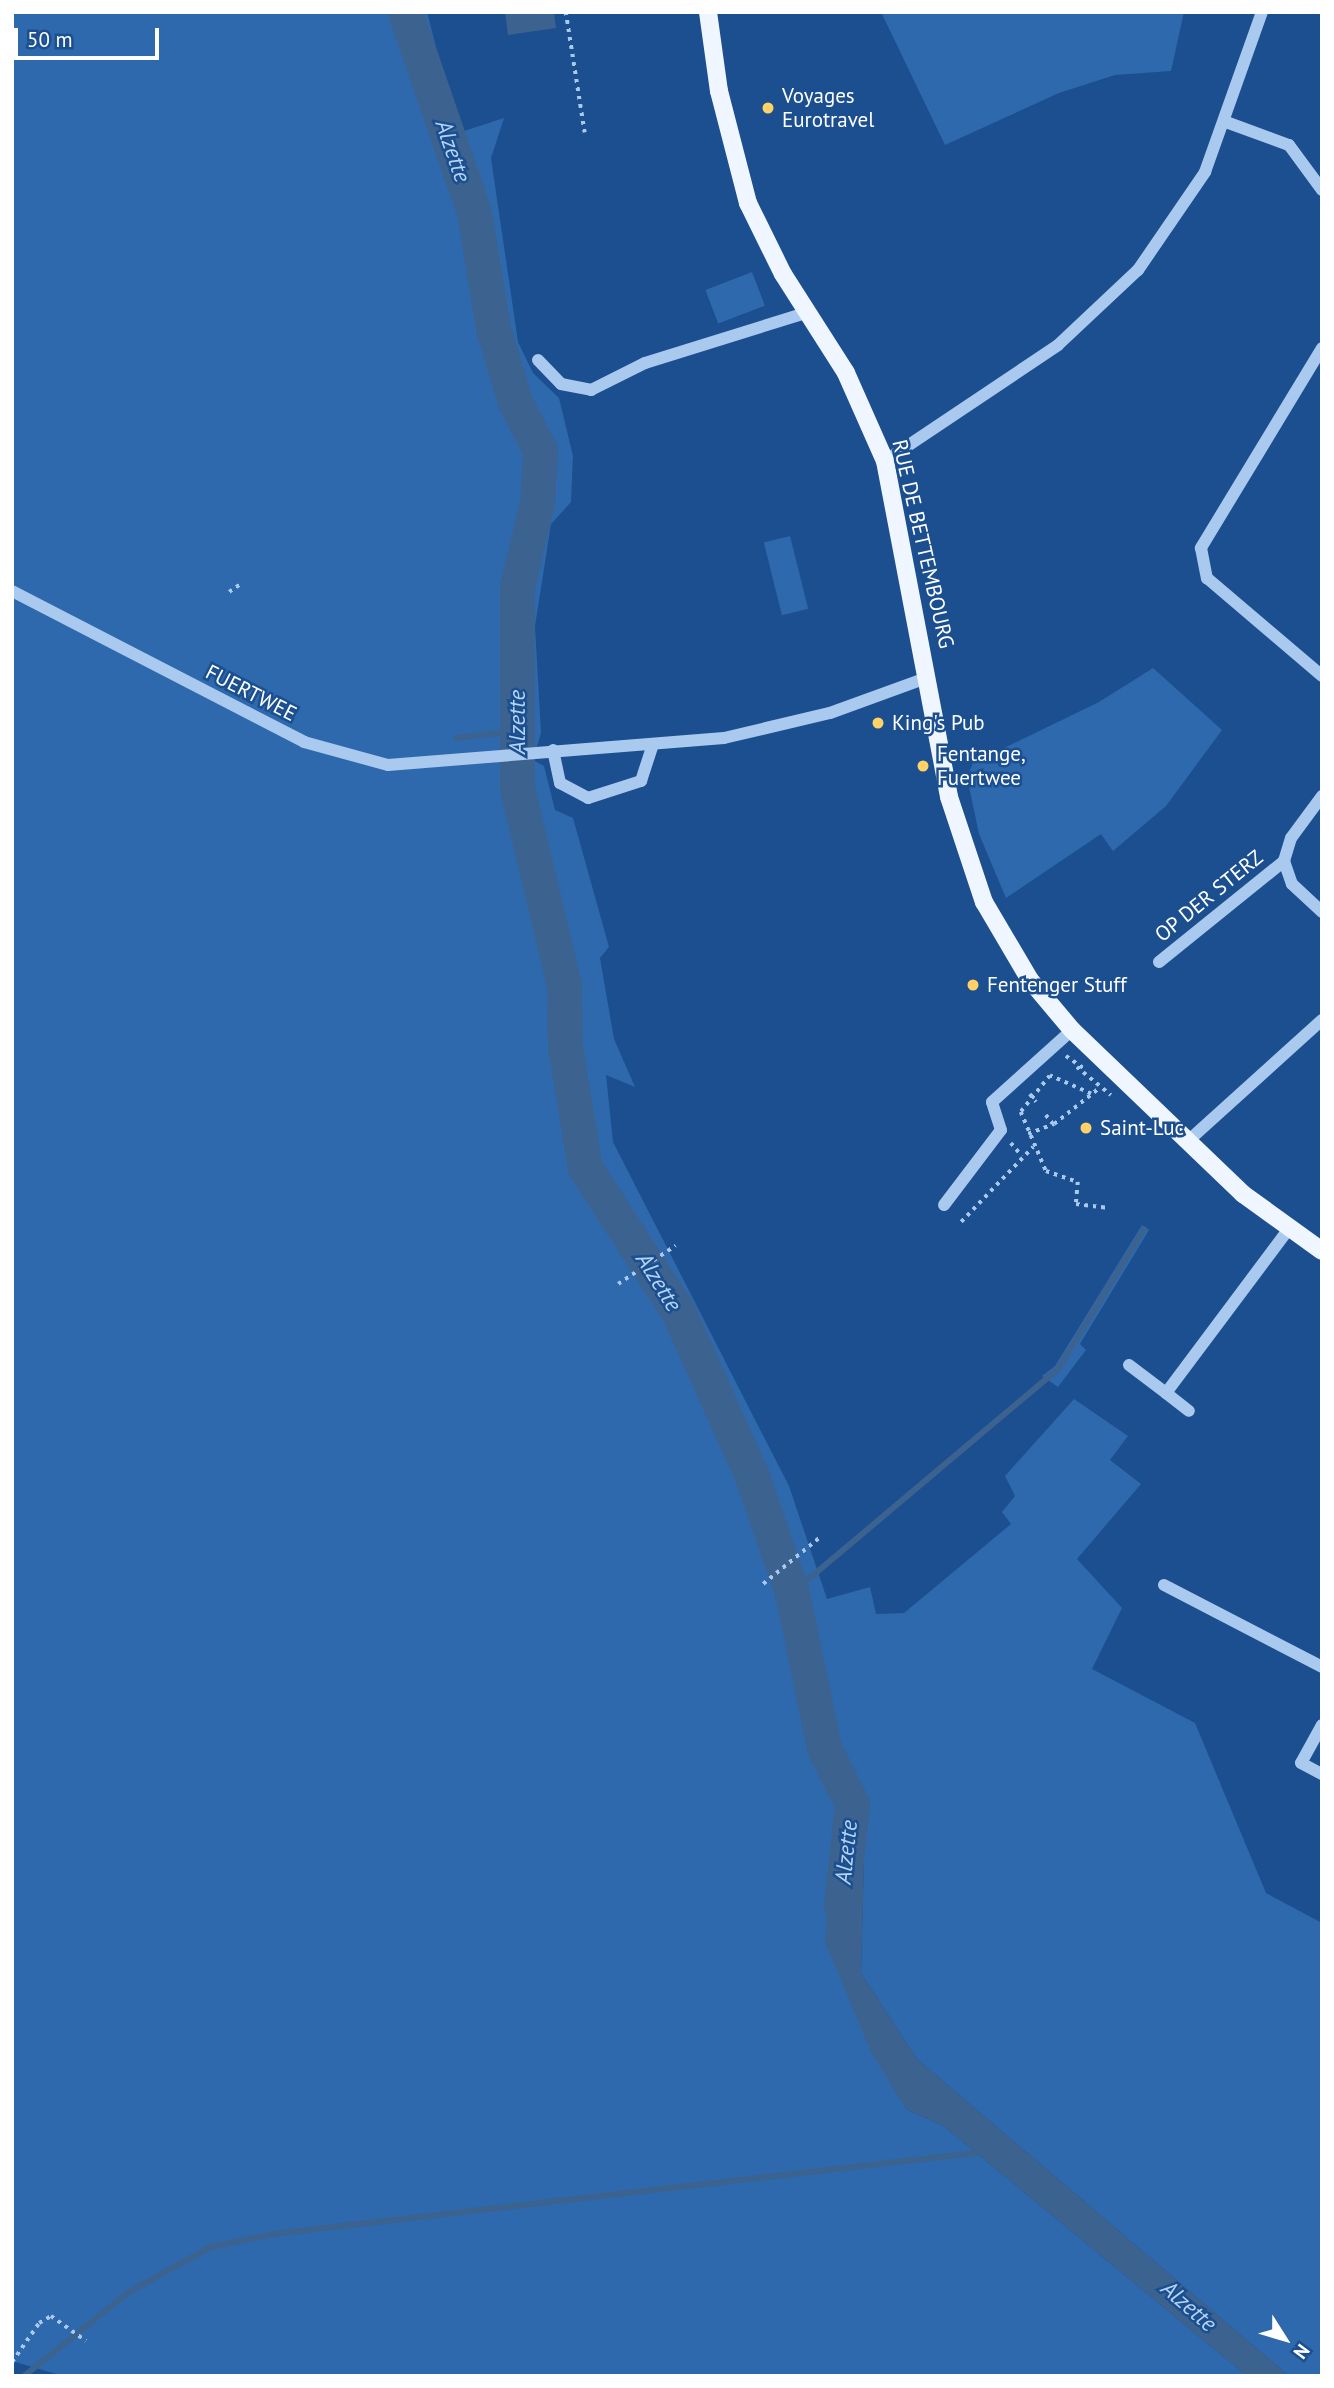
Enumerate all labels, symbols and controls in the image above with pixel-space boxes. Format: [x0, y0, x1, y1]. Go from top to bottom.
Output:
scale bar [18, 14, 163, 58]
text: 50 m [27, 26, 73, 53]
place label: Voyages Eurotravel [782, 83, 874, 133]
marker: Voyages Eurotravel [760, 100, 776, 116]
water label: Alzette [429, 116, 477, 186]
street label: RUE DE BETTEMBOURG [887, 437, 959, 651]
street label: FUERTWEE [201, 659, 301, 727]
water label: Alzette [503, 690, 531, 754]
place label: King's Pub [892, 710, 985, 736]
marker: King's Pub [870, 715, 886, 731]
place label: Fentange, Fuertwee [937, 741, 1026, 791]
marker: Fentange, Fuertwee [915, 758, 931, 774]
street label: OP DER STERZ [1150, 845, 1268, 947]
place label: Fentenger Stuff [987, 972, 1127, 998]
marker: Fentenger Stuff [965, 977, 981, 993]
place label: Saint-Luc [1100, 1115, 1184, 1141]
marker: Saint-Luc [1078, 1120, 1094, 1136]
water label: Alzette [630, 1247, 688, 1317]
water label: Alzette [829, 1819, 863, 1885]
water label: Alzette [1156, 2275, 1222, 2337]
north arrow [1250, 2304, 1320, 2374]
text: N [1288, 2339, 1315, 2364]

